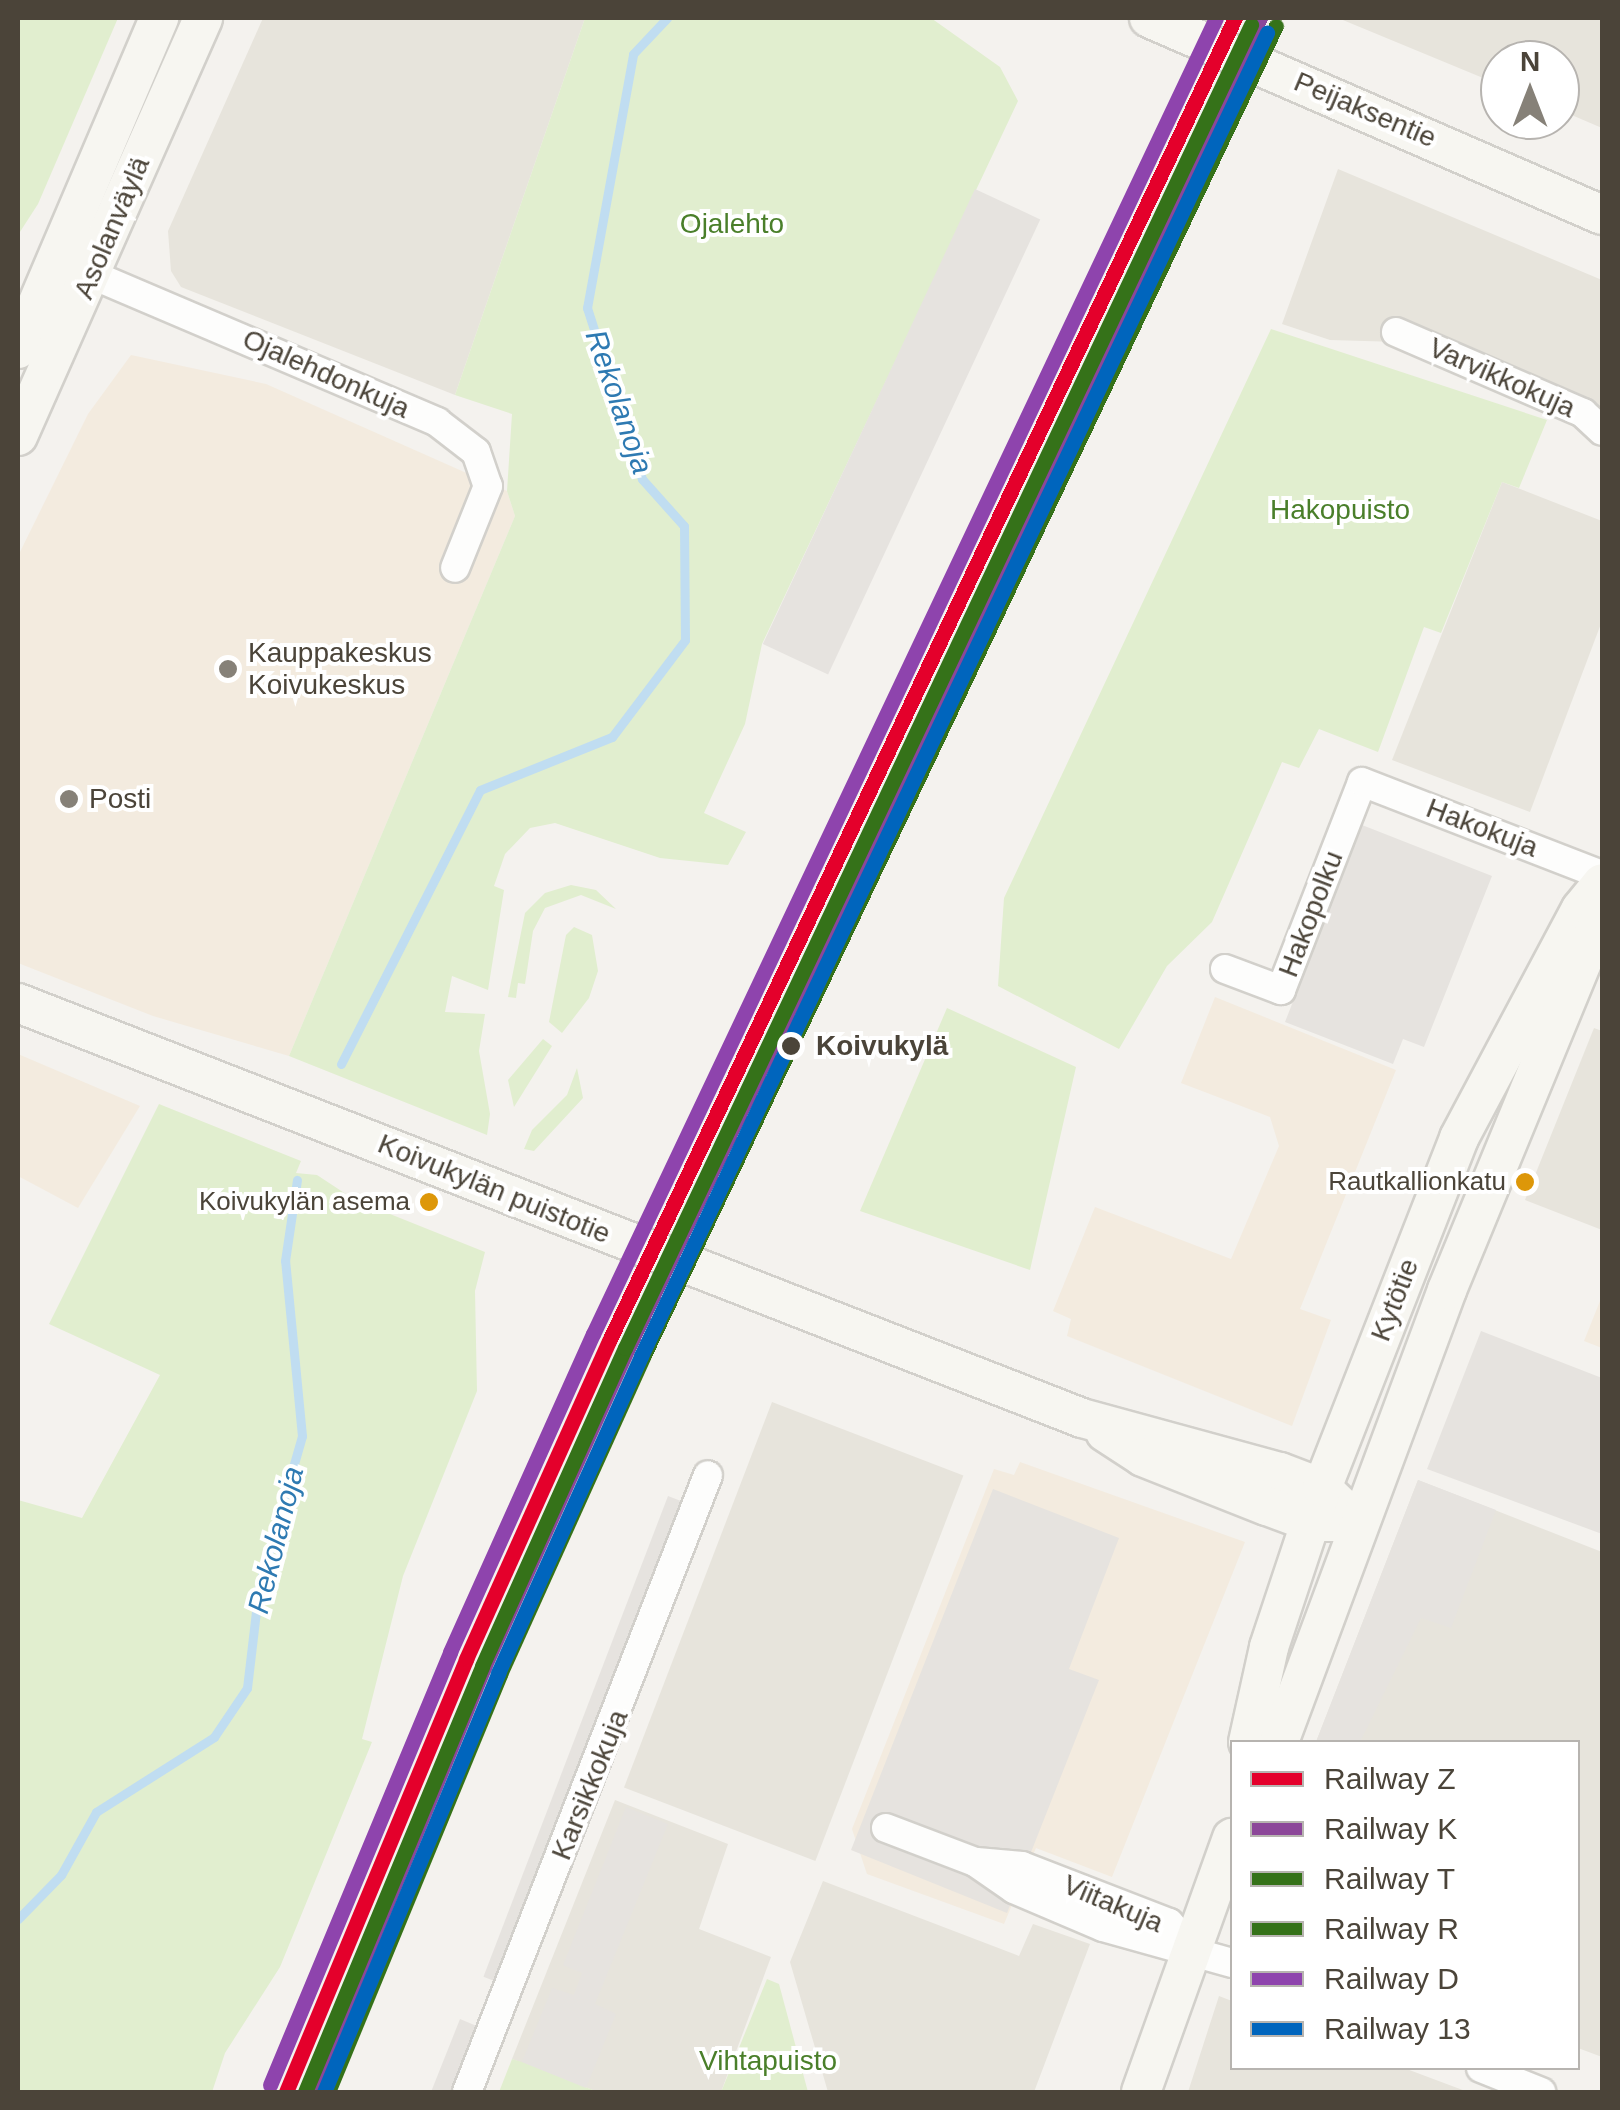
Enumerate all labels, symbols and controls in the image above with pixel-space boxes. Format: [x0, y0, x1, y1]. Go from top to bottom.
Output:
north arrow [1480, 40, 1580, 140]
text: N [1520, 46, 1540, 77]
street label: Peijaksentie [1289, 65, 1441, 155]
street label: Asolanväylä [67, 152, 157, 304]
park label: Ojalehto [680, 207, 784, 241]
street label: Ojalehdonkuja [237, 322, 415, 426]
water label: Rekolanoja [578, 325, 660, 479]
street label: Varvikkokuja [1424, 331, 1580, 425]
park label: Hakopuisto [1270, 493, 1410, 527]
place label: Kauppakeskus Koivukeskus [248, 636, 432, 702]
marker: Kauppakeskus Koivukeskus [217, 658, 239, 680]
place label: Posti [89, 782, 151, 816]
marker: Posti [58, 788, 80, 810]
street label: Hakokuja [1421, 791, 1543, 865]
street label: Hakopolku [1272, 846, 1350, 982]
place label: Koivukylä [816, 1029, 948, 1063]
marker: Koivukylä [775, 1030, 807, 1062]
street label: Koivukylän puistotie [373, 1127, 615, 1251]
place label: Rautkallionkatu [1328, 1166, 1506, 1198]
marker: Rautkallionkatu [1515, 1172, 1535, 1192]
place label: Koivukylän asema [199, 1186, 410, 1218]
marker: Koivukylän asema [419, 1192, 439, 1212]
street label: Kytötie [1364, 1254, 1426, 1346]
water label: Rekolanoja [240, 1463, 312, 1617]
street label: Karsikkokuja [545, 1705, 635, 1865]
legend [1230, 1740, 1580, 2070]
text: Railway Z [1324, 1762, 1456, 1795]
text: Railway K [1324, 1812, 1457, 1845]
text: Railway T [1324, 1862, 1455, 1895]
street label: Viitakuja [1058, 1868, 1168, 1940]
text: Railway R [1324, 1912, 1459, 1945]
text: Railway D [1324, 1962, 1459, 1995]
text: Railway 13 [1324, 2012, 1471, 2045]
park label: Vihtapuisto [699, 2044, 837, 2078]

